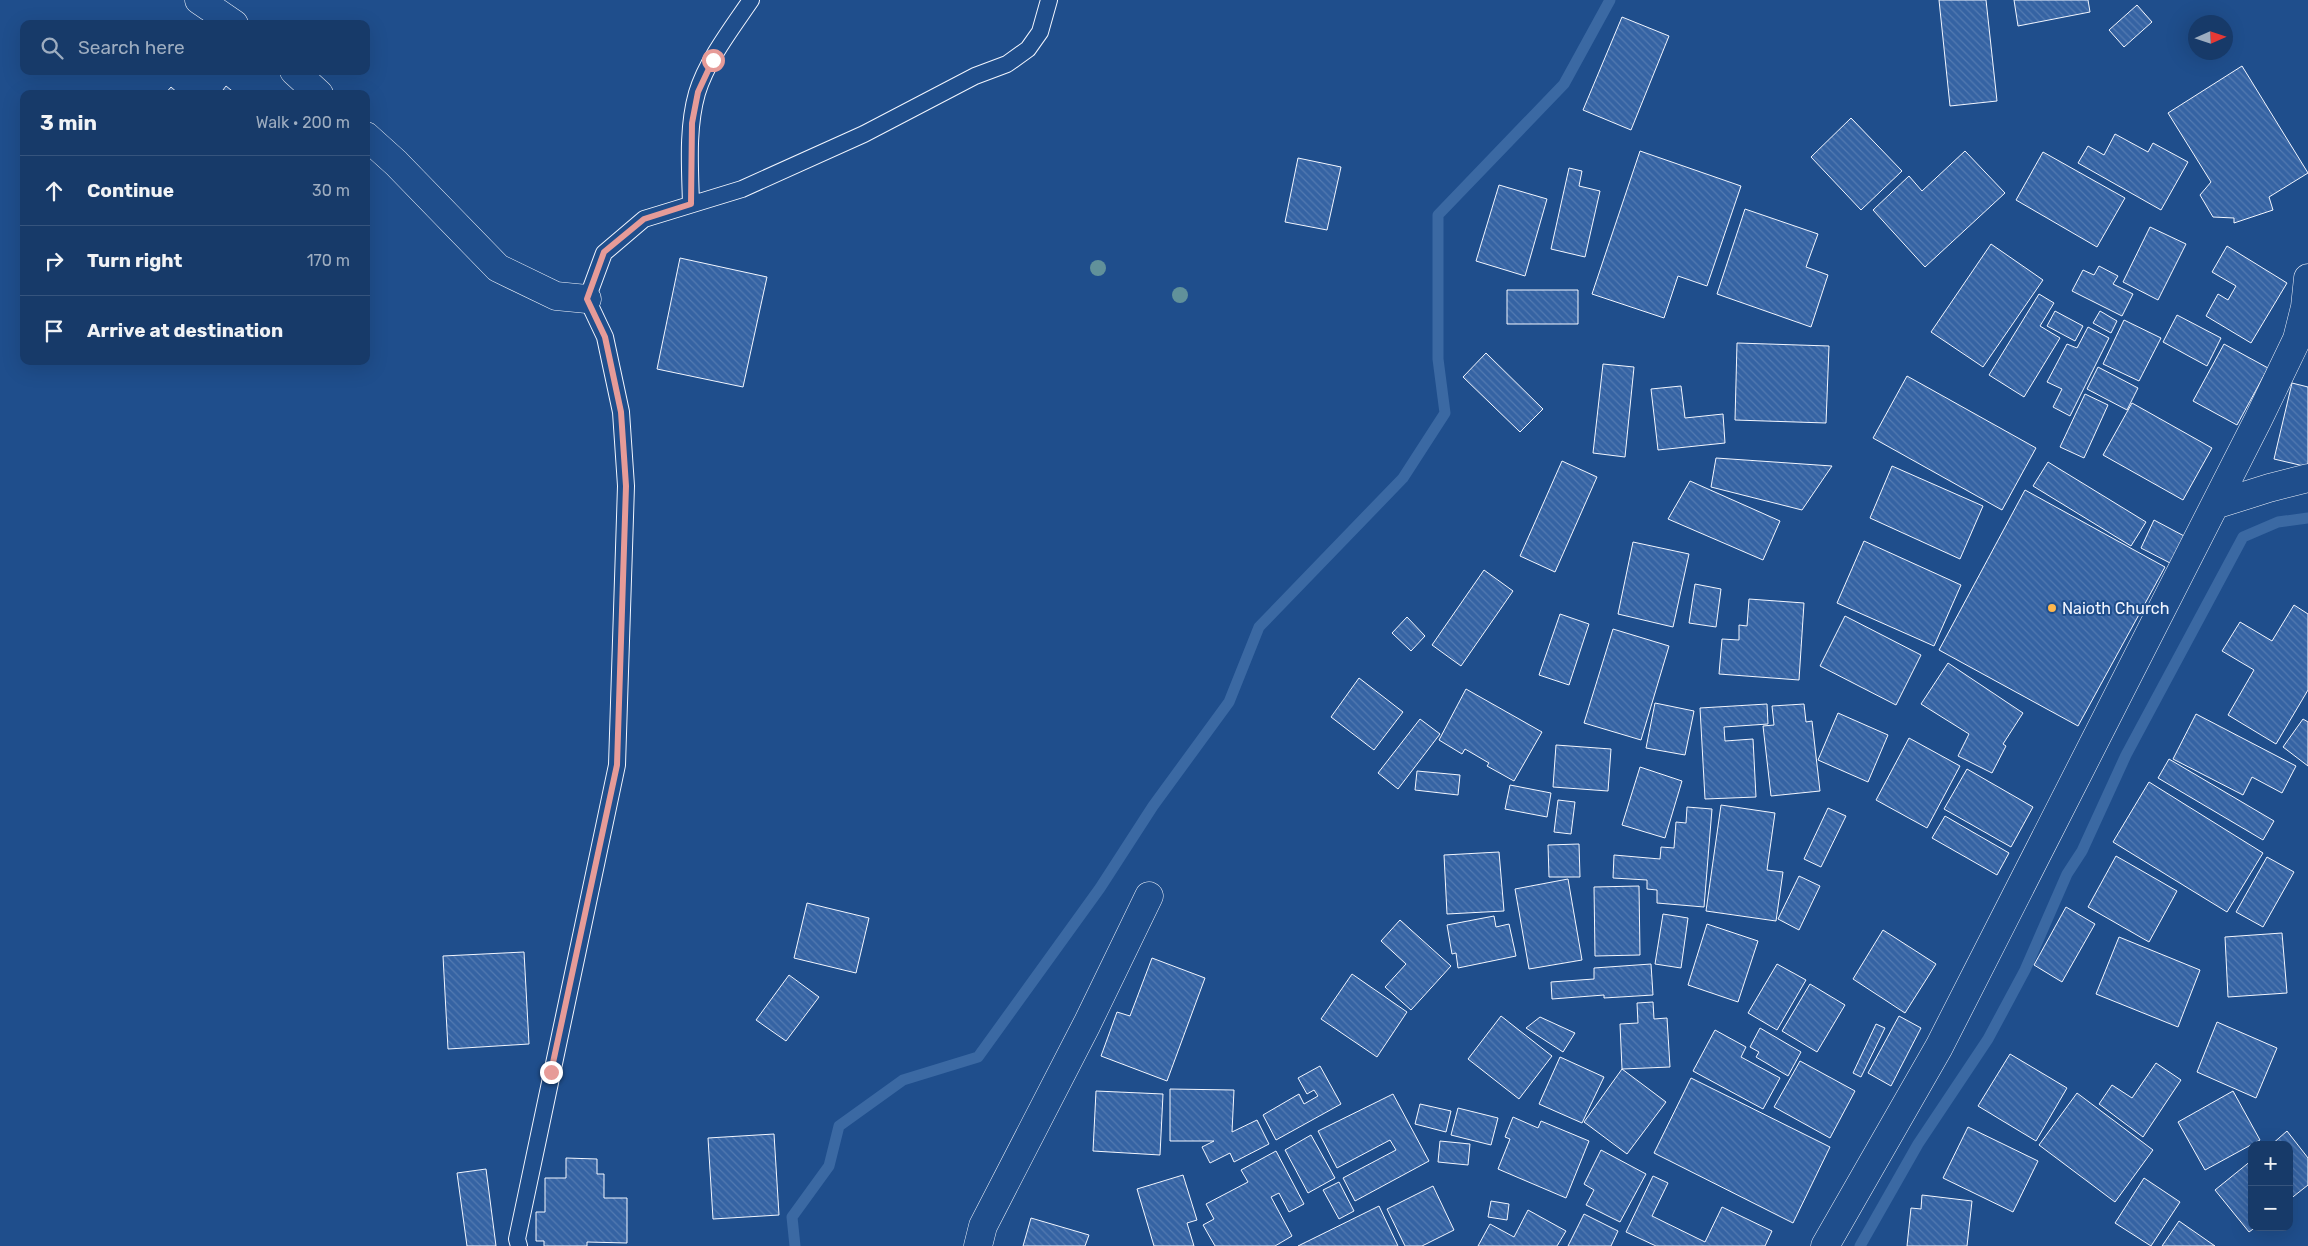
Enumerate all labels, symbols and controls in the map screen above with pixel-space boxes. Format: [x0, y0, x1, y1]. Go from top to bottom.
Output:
north arrow [2188, 15, 2233, 60]
search box [20, 20, 370, 75]
icon: search [38, 34, 66, 62]
text: Search here [78, 36, 185, 59]
route start [702, 49, 725, 72]
text: 3 min [40, 110, 97, 135]
text: Walk · 200 m [256, 113, 350, 132]
icon: ahead [40, 177, 68, 205]
text: Continue [87, 179, 174, 202]
text: 30 m [312, 181, 350, 200]
icon: right [40, 247, 68, 275]
text: Turn right [87, 249, 182, 272]
text: 170 m [307, 251, 350, 270]
icon: arrive [40, 317, 68, 345]
text: Arrive at destination [87, 319, 283, 342]
place label: Naioth Church [2062, 599, 2169, 618]
marker: Naioth Church [2046, 602, 2058, 614]
route end [540, 1061, 563, 1084]
map controls [2248, 1141, 2293, 1231]
button: + [2248, 1141, 2293, 1186]
button: − [2248, 1186, 2293, 1231]

